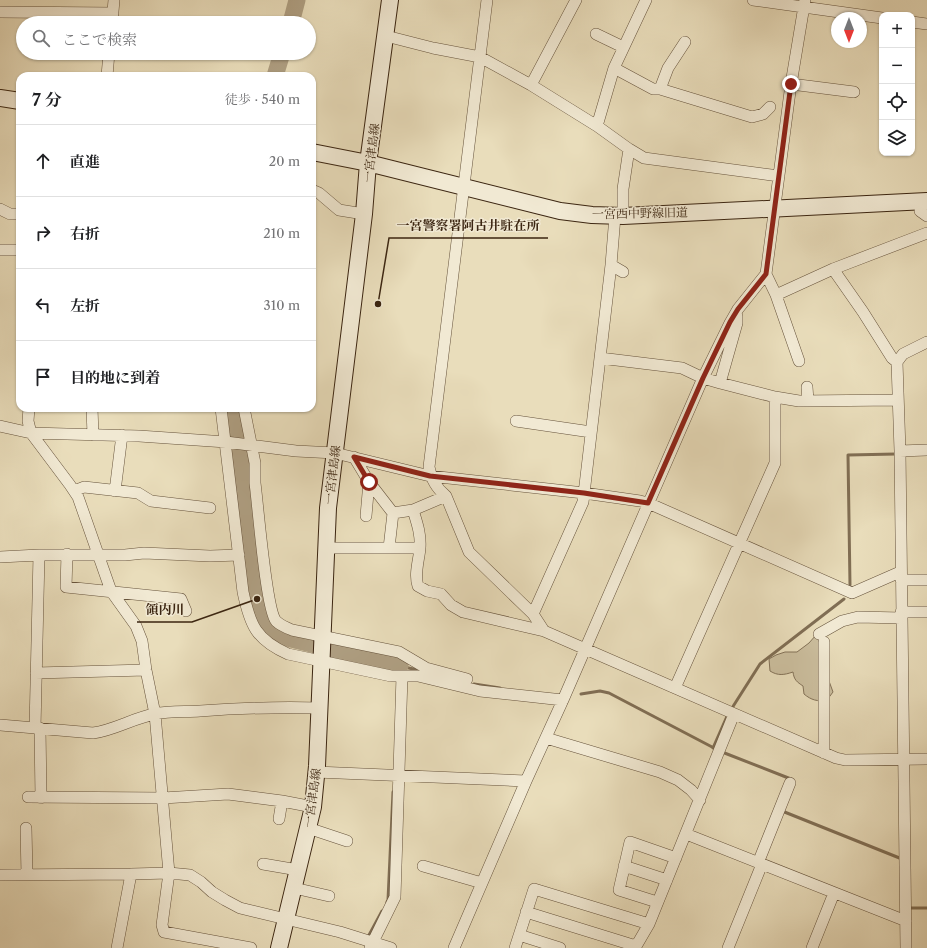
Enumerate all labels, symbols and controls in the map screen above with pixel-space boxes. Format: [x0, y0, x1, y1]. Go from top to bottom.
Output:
north arrow [831, 12, 867, 48]
map controls [879, 12, 915, 156]
button: + [879, 12, 915, 48]
search box [16, 16, 316, 60]
icon: search [30, 27, 52, 49]
text: ここで検索 [62, 30, 137, 49]
button: − [879, 48, 915, 84]
route end [782, 75, 800, 93]
button: locate [879, 84, 915, 120]
text: 7 分 [32, 90, 62, 110]
text: 徒歩 · 540 m [225, 91, 300, 107]
button: layers [879, 120, 915, 156]
street label: 一宮津島線 [360, 122, 382, 184]
icon: ahead [32, 150, 54, 172]
text: 直進 [70, 152, 100, 171]
text: 20 m [269, 153, 300, 169]
street label: 一宮西中野線旧道 [592, 205, 688, 221]
callout: 一宮警察署阿古井駐在所 [389, 213, 548, 238]
text: 一宮警察署阿古井駐在所 [396, 217, 540, 233]
icon: right [32, 222, 54, 244]
text: 右折 [70, 224, 100, 243]
text: 210 m [263, 225, 300, 241]
icon: left [32, 294, 54, 316]
text: 左折 [70, 296, 100, 315]
text: 310 m [264, 297, 300, 313]
icon: arrive [32, 366, 54, 388]
text: 目的地に到着 [70, 368, 160, 387]
street label: 一宮津島線 [321, 444, 343, 506]
route start [360, 473, 378, 491]
callout: 領内川 [137, 597, 192, 622]
text: 領内川 [145, 601, 185, 617]
street label: 一宮津島線 [300, 767, 324, 829]

